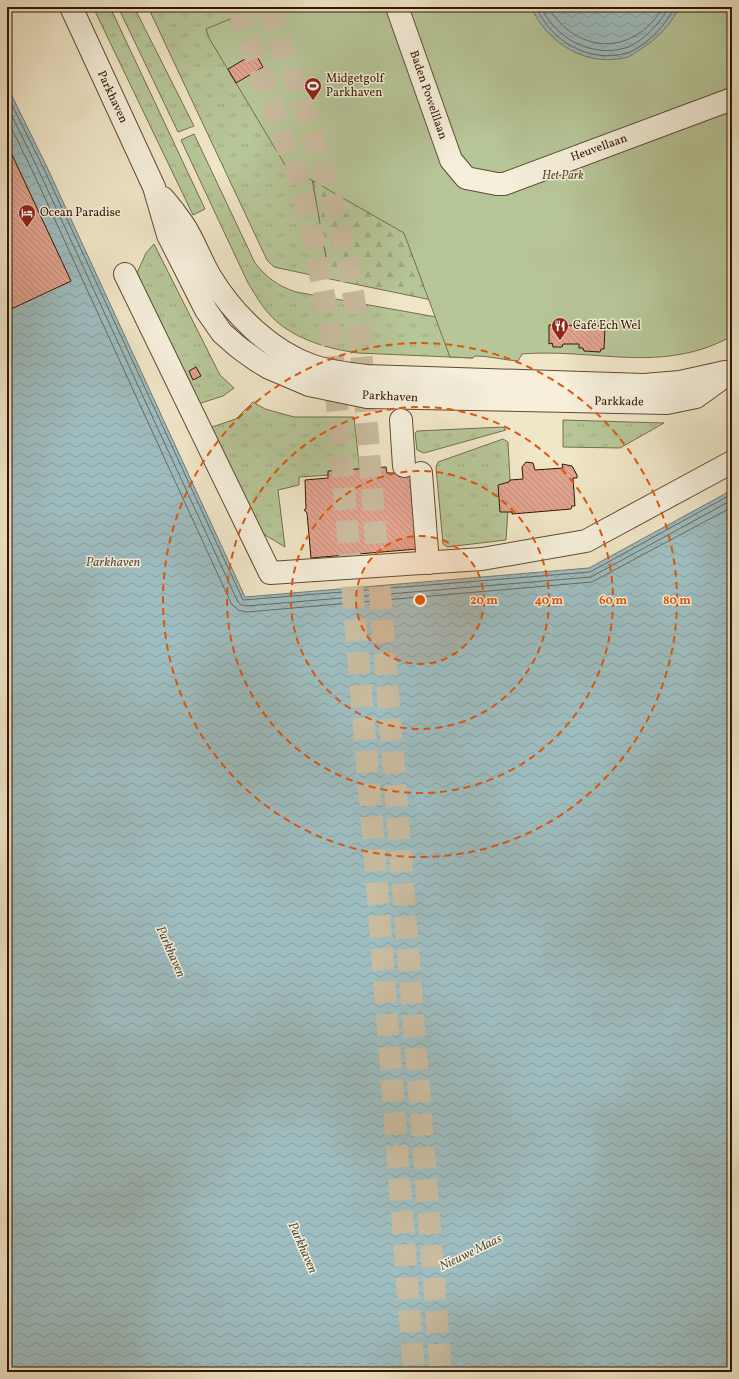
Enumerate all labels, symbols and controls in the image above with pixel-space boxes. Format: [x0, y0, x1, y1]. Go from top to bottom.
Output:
street label: Baden Powelllaan [405, 48, 451, 142]
street label: Parkhaven [93, 68, 131, 126]
place label: Midgetgolf Parkhaven [326, 71, 386, 101]
sports icon: Midgetgolf Parkhaven [303, 76, 323, 101]
street label: Heuvellaan [568, 130, 630, 166]
park label: Het Park [542, 168, 584, 184]
hotel icon: Ocean Paradise [17, 203, 37, 228]
place label: Ocean Paradise [40, 205, 121, 221]
restaurant icon: Café Ech Wel [550, 316, 570, 341]
place label: Café Ech Wel [573, 318, 641, 334]
street label: Parkhaven [361, 388, 419, 406]
street label: Parkkade [594, 394, 644, 410]
water label: Parkhaven [86, 554, 140, 572]
centre of rings [413, 593, 427, 607]
text: 20 m [470, 593, 498, 609]
text: 40 m [535, 593, 564, 609]
text: 60 m [599, 593, 627, 609]
text: 80 m [663, 593, 691, 609]
water label: Parkhaven [151, 923, 189, 981]
water label: Parkhaven [283, 1219, 321, 1277]
water label: Nieuwe Maas [437, 1230, 506, 1276]

